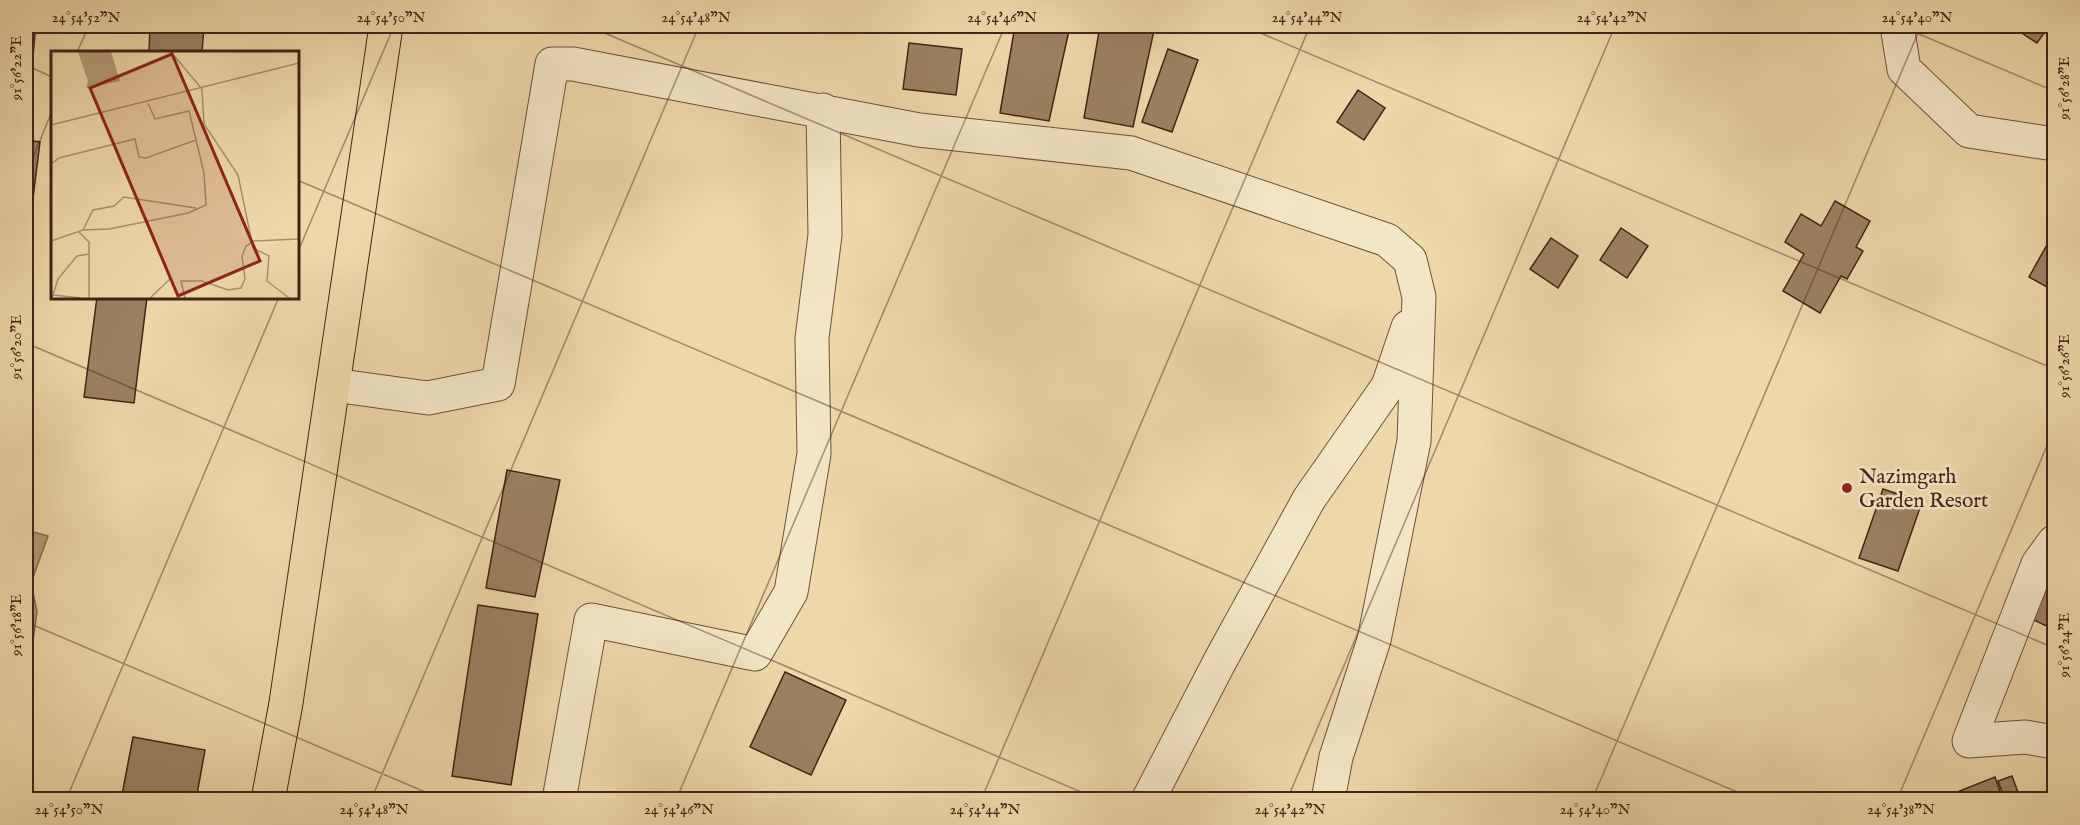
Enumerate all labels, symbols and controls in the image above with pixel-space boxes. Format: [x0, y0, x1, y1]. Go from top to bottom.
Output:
text: 24°54'52"N [52, 8, 120, 27]
text: 24°54'50"N [356, 8, 426, 27]
text: 24°54'48"N [661, 8, 731, 27]
text: 24°54'46"N [967, 8, 1037, 27]
text: 24°54'44"N [1271, 8, 1343, 27]
text: 24°54'42"N [1577, 8, 1647, 27]
text: 24°54'40"N [1881, 8, 1953, 27]
text: 91°56'22"E [7, 36, 26, 101]
inset map [51, 51, 298, 298]
text: 91°56'28"E [2055, 56, 2074, 121]
text: 91°56'20"E [7, 315, 26, 380]
text: 91°56'26"E [2055, 334, 2074, 399]
place label: Nazimgarh Garden Resort [1859, 464, 1988, 515]
marker: Nazimgarh Garden Resort [1840, 481, 1854, 495]
text: 91°56'18"E [7, 594, 26, 657]
text: 91°56'24"E [2055, 613, 2074, 678]
text: 24°54'50"N [34, 800, 104, 819]
text: 24°54'48"N [339, 800, 409, 819]
text: 24°54'46"N [644, 800, 714, 819]
text: 24°54'44"N [949, 800, 1021, 819]
text: 24°54'42"N [1255, 800, 1325, 819]
text: 24°54'40"N [1559, 800, 1631, 819]
text: 24°54'38"N [1867, 800, 1935, 819]

